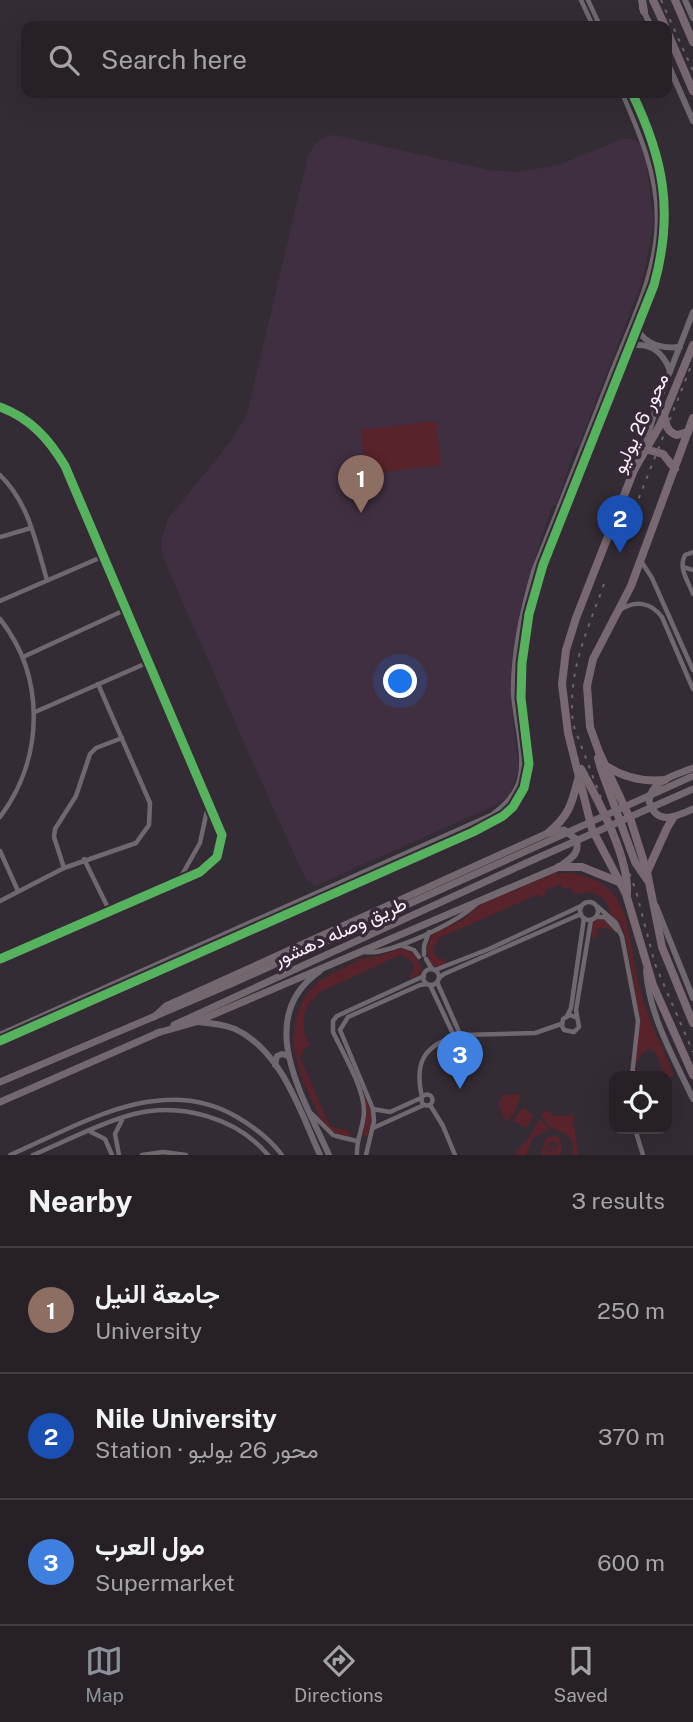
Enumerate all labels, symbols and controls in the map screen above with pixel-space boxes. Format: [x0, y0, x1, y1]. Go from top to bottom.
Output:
search box [21, 21, 672, 98]
icon: search [45, 41, 83, 79]
text: Search here [101, 44, 247, 75]
street label: محور 26 يوليو [607, 370, 674, 477]
pin: 1 [338, 455, 384, 513]
pin: 2 [597, 495, 643, 553]
your location [383, 664, 417, 698]
street label: طريق وصله دهشور [269, 892, 410, 971]
pin: 3 [437, 1031, 483, 1089]
map controls [609, 1071, 672, 1134]
button: locate [609, 1071, 672, 1134]
text: Nearby [28, 1183, 132, 1219]
text: 3 results [571, 1187, 665, 1214]
text: جامعة النيل [95, 1278, 220, 1309]
text: 1 [46, 1297, 56, 1324]
text: 250 m [597, 1297, 665, 1324]
text: University [95, 1317, 202, 1344]
text: Nile University [95, 1403, 277, 1434]
text: 2 [44, 1423, 58, 1450]
text: 370 m [598, 1423, 665, 1450]
text: Station · محور 26 يوليو [95, 1436, 319, 1463]
text: مول العرب [95, 1530, 205, 1561]
text: 3 [43, 1549, 59, 1576]
text: 600 m [597, 1549, 665, 1576]
text: Supermarket [95, 1569, 235, 1596]
tab: Map [85, 1642, 124, 1706]
tab: Directions [294, 1642, 383, 1706]
tab: Saved [554, 1642, 608, 1706]

